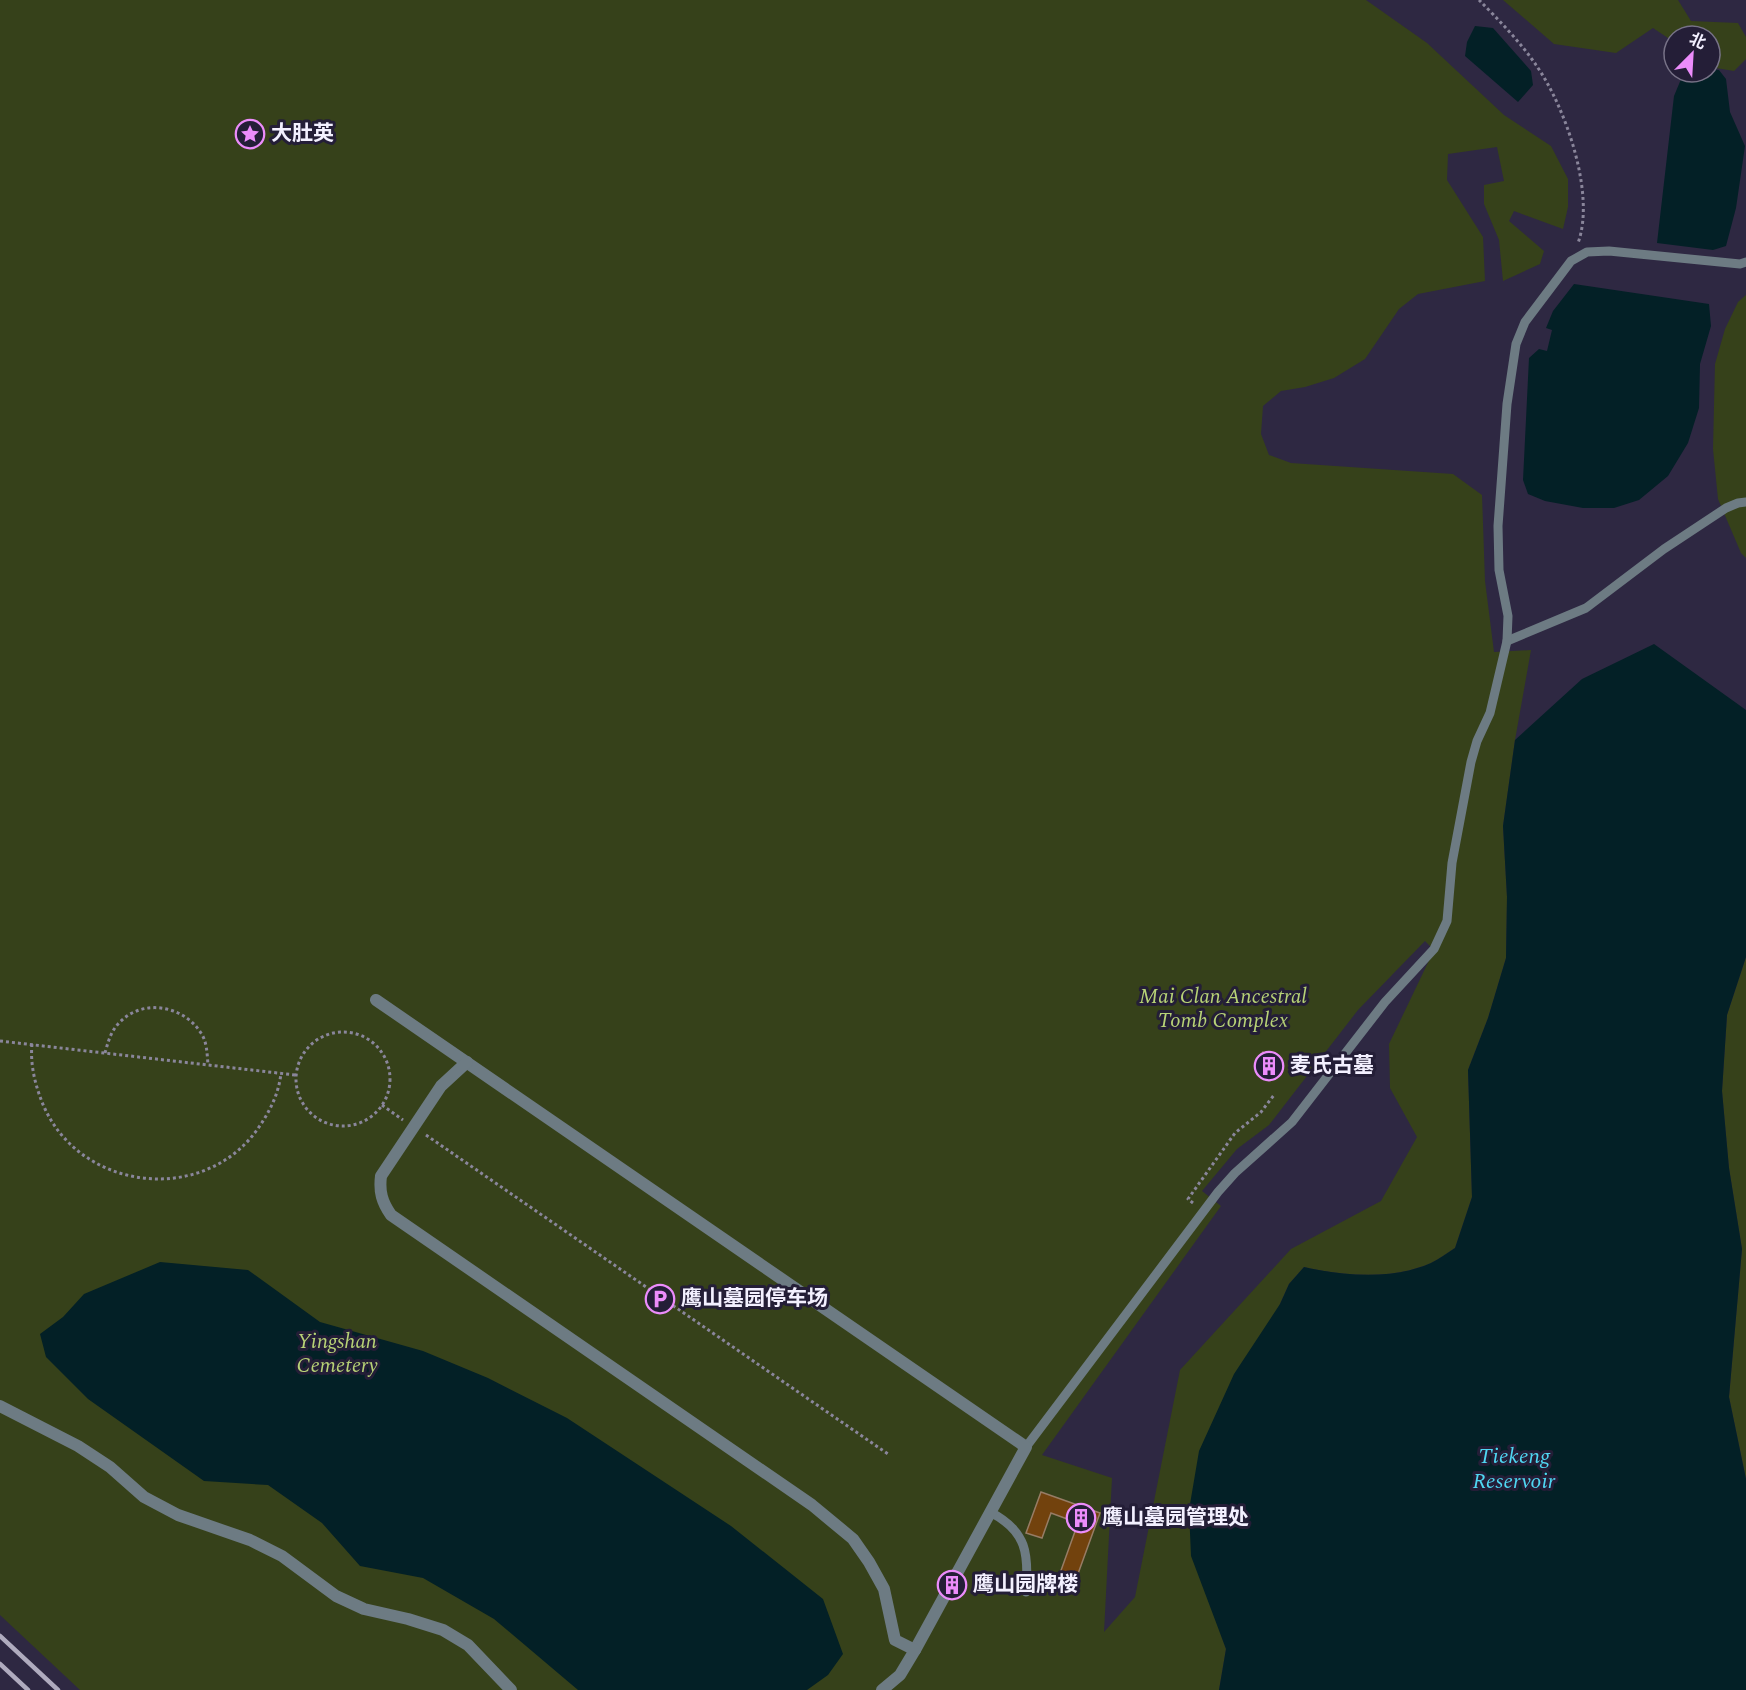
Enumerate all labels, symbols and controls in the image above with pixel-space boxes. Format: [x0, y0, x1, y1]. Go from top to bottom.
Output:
north arrow [1662, 24, 1722, 84]
text: 北 [1685, 27, 1710, 55]
place icon: 大肚英 [234, 118, 266, 150]
place label: 大肚英 [271, 118, 334, 150]
park label: Mai Clan Ancestral Tomb Complex [1139, 981, 1307, 1037]
building icon: 麦氏古墓 [1253, 1050, 1285, 1082]
place label: 麦氏古墓 [1290, 1050, 1374, 1082]
parking icon: 鹰山墓园停车场 [644, 1283, 676, 1315]
place label: 鹰山墓园停车场 [681, 1283, 828, 1315]
park label: Yingshan Cemetery [296, 1326, 378, 1382]
water label: Tiekeng Reservoir [1473, 1440, 1556, 1498]
building icon: 鹰山墓园管理处 [1065, 1502, 1097, 1534]
place label: 鹰山墓园管理处 [1102, 1502, 1249, 1534]
building icon: 鹰山园牌楼 [936, 1569, 968, 1601]
place label: 鹰山园牌楼 [973, 1569, 1078, 1601]

